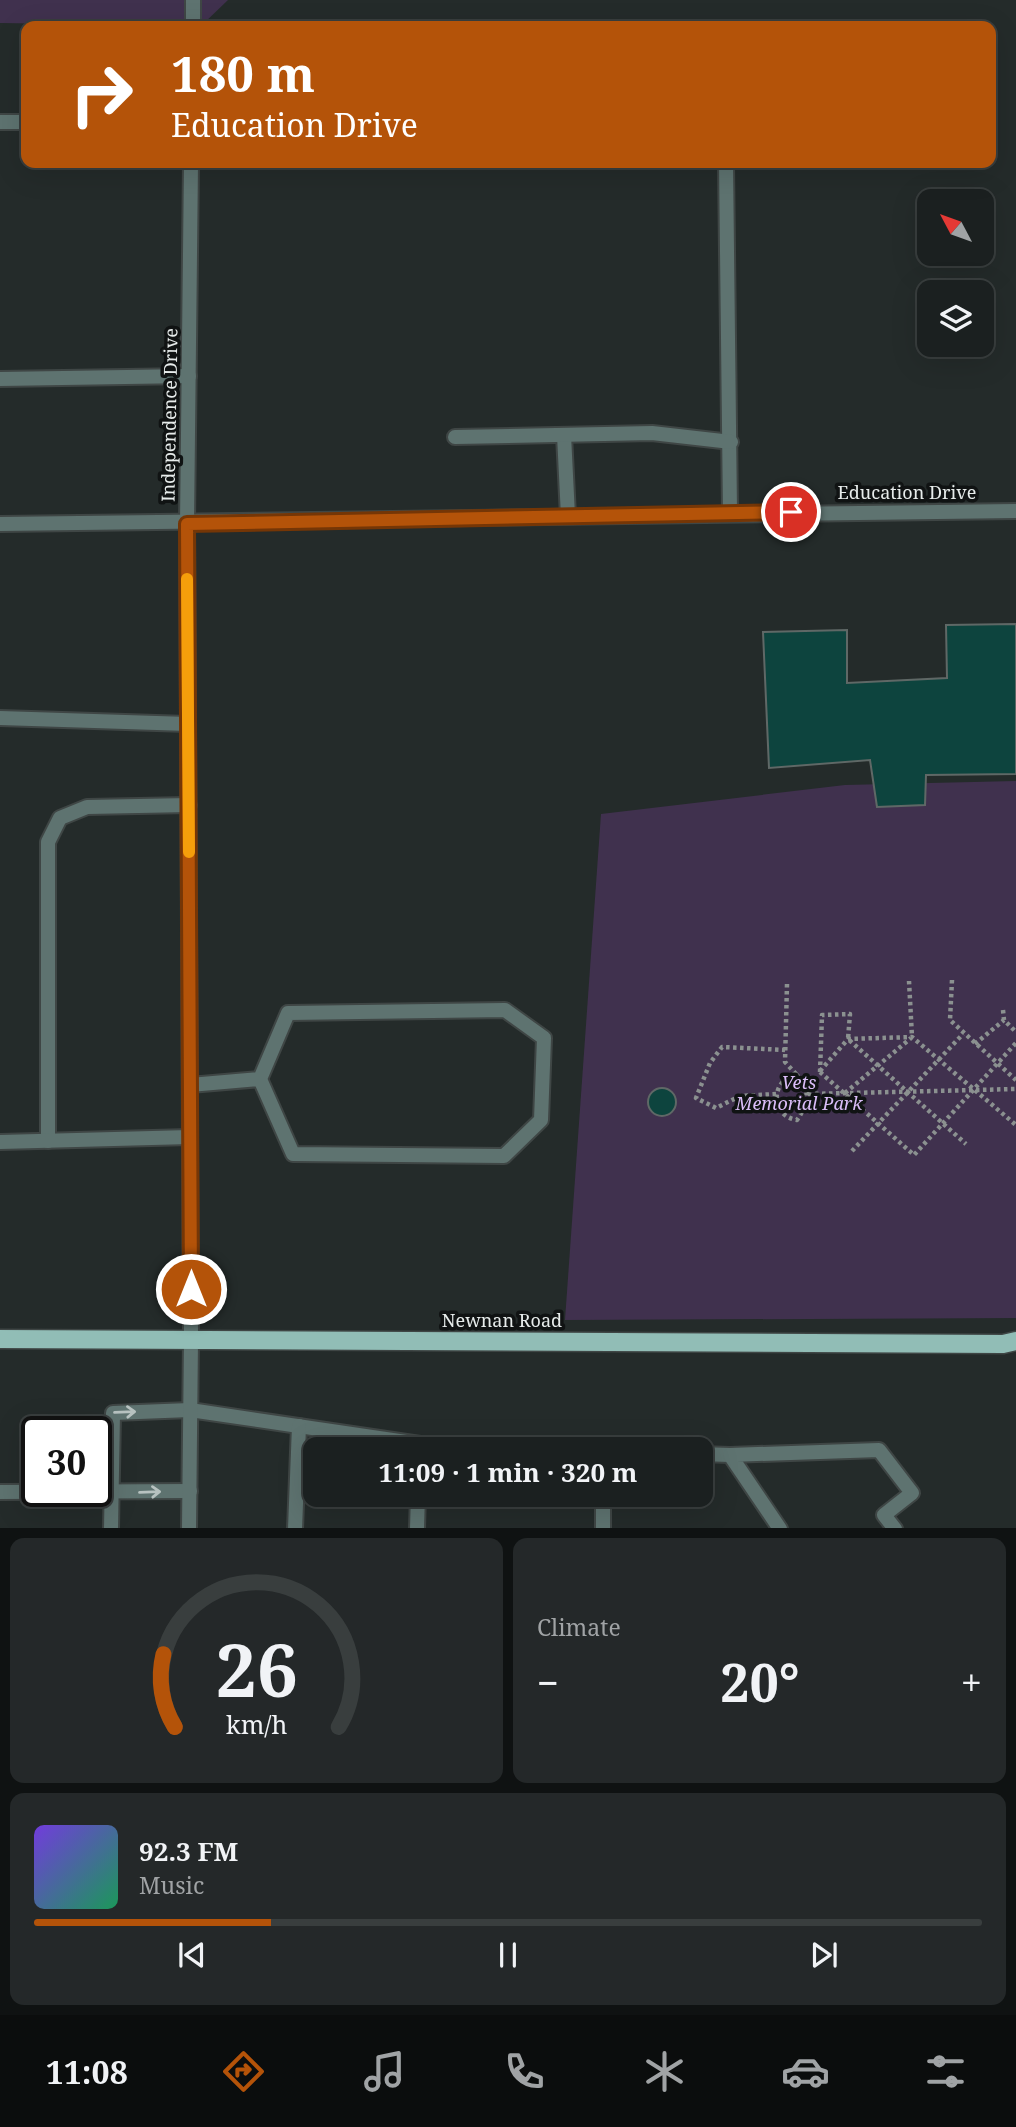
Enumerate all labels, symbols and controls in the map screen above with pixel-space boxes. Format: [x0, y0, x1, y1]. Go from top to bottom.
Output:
text: 180 m [171, 40, 315, 106]
icon: right [56, 49, 147, 140]
text: Education Drive [171, 103, 418, 146]
north arrow [917, 189, 994, 266]
map controls [917, 189, 994, 357]
button: layers [917, 280, 994, 357]
street label: Independence Drive [155, 328, 183, 502]
street label: Education Drive [838, 480, 976, 504]
pin [761, 482, 821, 542]
icon: arrive [772, 493, 810, 531]
park label: Vets Memorial Park [735, 1070, 863, 1115]
position arrow [154, 1252, 228, 1326]
street label: Newnan Road [442, 1308, 562, 1332]
one-way arrow [113, 1406, 136, 1419]
speed limit sign: 30 [21, 1416, 112, 1507]
text: 11:09 · 1 min · 320 m [378, 1454, 638, 1490]
one-way arrow [139, 1485, 162, 1499]
text: Climate [537, 1611, 621, 1643]
text: 26 [215, 1619, 298, 1718]
text: 20° [720, 1646, 800, 1717]
text: − [537, 1656, 559, 1708]
text: + [961, 1656, 982, 1708]
text: km/h [226, 1706, 287, 1740]
text: 92.3 FM [139, 1833, 238, 1869]
text: Music [139, 1869, 204, 1901]
icon: previous [173, 1936, 211, 1974]
icon: pause [489, 1936, 527, 1974]
icon: next [805, 1936, 843, 1974]
icon: directions [219, 2047, 268, 2096]
icon: music [360, 2047, 409, 2096]
icon: phone [500, 2047, 549, 2096]
icon: climate [640, 2047, 689, 2096]
icon: car [781, 2047, 830, 2096]
icon: filters [921, 2047, 970, 2096]
text: 11:08 [46, 2050, 128, 2093]

